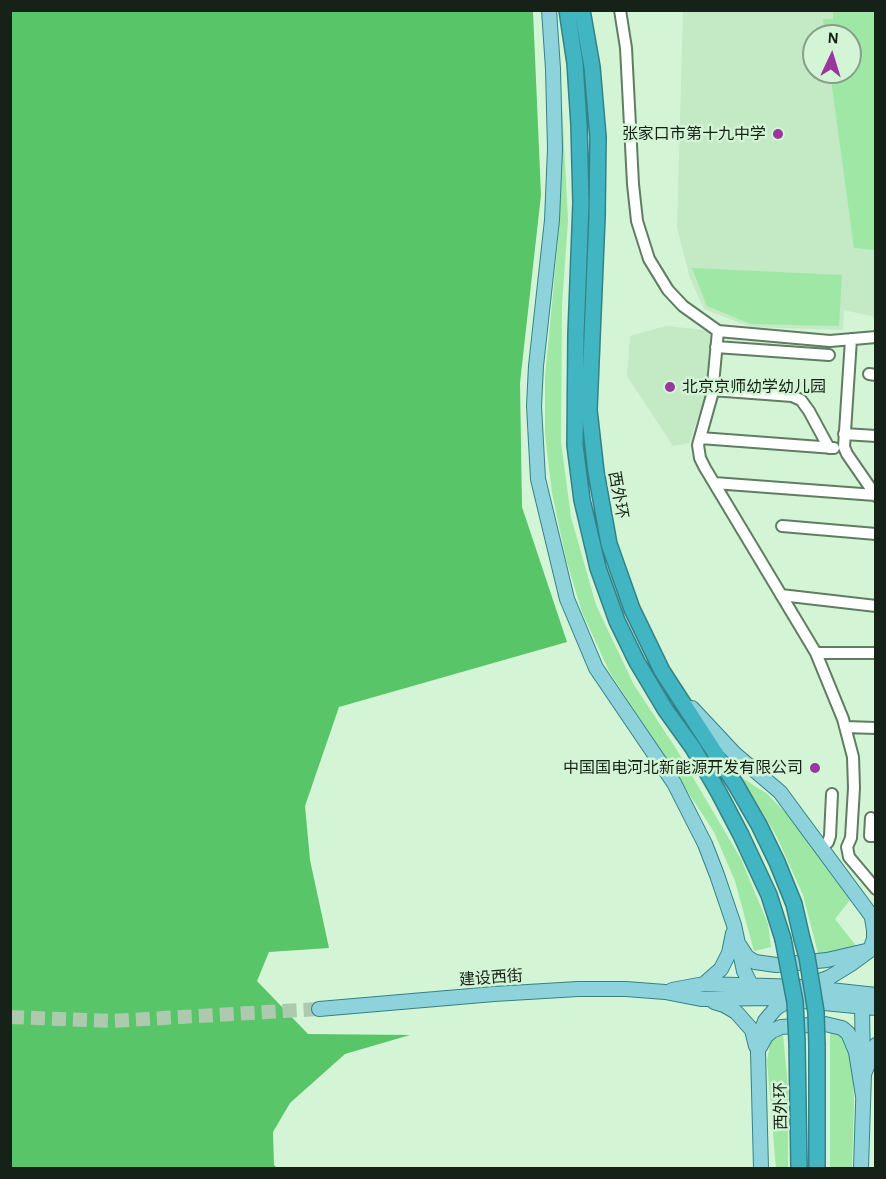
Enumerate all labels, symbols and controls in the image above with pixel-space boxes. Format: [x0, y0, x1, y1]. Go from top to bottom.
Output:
north arrow [802, 24, 862, 84]
text: N [827, 30, 839, 46]
place label: 张家口市第十九中学 [622, 124, 766, 144]
marker: 张家口市第十九中学 [771, 127, 785, 141]
place label: 北京京师幼学幼儿园 [682, 377, 826, 397]
marker: 北京京师幼学幼儿园 [663, 380, 677, 394]
street label: 西外环 [604, 470, 632, 520]
place label: 中国国电河北新能源开发有限公司 [563, 758, 803, 778]
marker: 中国国电河北新能源开发有限公司 [808, 761, 822, 775]
street label: 建设西街 [458, 966, 524, 990]
street label: 西外环 [771, 1082, 791, 1130]

